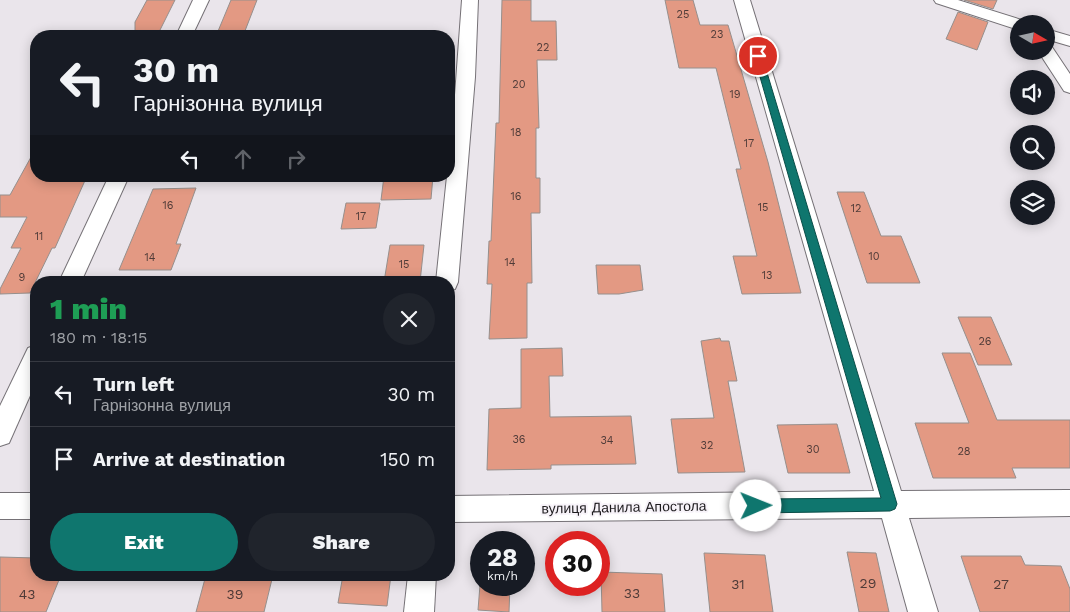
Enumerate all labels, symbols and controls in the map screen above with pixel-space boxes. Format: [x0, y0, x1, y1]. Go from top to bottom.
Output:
house number: 25 [677, 8, 689, 21]
north arrow [1010, 15, 1055, 60]
map controls [1010, 15, 1055, 225]
house number: 23 [711, 28, 723, 41]
pin [737, 35, 779, 77]
house number: 22 [537, 41, 549, 54]
icon: arrive [744, 42, 772, 70]
text: 30 m [133, 49, 219, 91]
icon: left [50, 50, 115, 115]
button: sound [1010, 70, 1055, 115]
house number: 20 [512, 78, 526, 91]
house number: 19 [729, 88, 741, 101]
text: Гарнізонна вулиця [133, 91, 323, 116]
button: search [1010, 125, 1055, 170]
house number: 18 [510, 126, 522, 139]
house number: 17 [744, 137, 754, 150]
icon: left [176, 145, 204, 173]
icon: ahead [229, 145, 257, 173]
icon: right [282, 145, 310, 173]
button: layers [1010, 180, 1055, 225]
house number: 16 [511, 190, 522, 203]
house number: 16 [163, 199, 174, 212]
house number: 15 [758, 201, 768, 214]
house number: 12 [851, 202, 861, 215]
house number: 17 [356, 210, 366, 223]
house number: 11 [35, 230, 43, 243]
house number: 10 [868, 250, 880, 263]
house number: 14 [144, 251, 156, 264]
house number: 14 [504, 256, 516, 269]
house number: 15 [399, 258, 409, 271]
house number: 13 [762, 269, 772, 282]
house number: 9 [19, 271, 26, 284]
text: 1 min [50, 291, 127, 326]
button: close [383, 293, 435, 345]
text: 180 m · 18:15 [50, 328, 147, 347]
house number: 26 [978, 335, 992, 348]
text: Turn left [93, 373, 174, 396]
icon: left [50, 380, 78, 408]
text: 30 m [388, 383, 435, 406]
text: Гарнізонна вулиця [93, 396, 231, 415]
house number: 36 [512, 433, 526, 446]
house number: 34 [600, 434, 614, 447]
house number: 32 [701, 439, 713, 452]
house number: 30 [806, 443, 820, 456]
icon: arrive [50, 445, 78, 473]
house number: 28 [957, 445, 971, 458]
text: Arrive at destination [93, 448, 285, 471]
text: 150 m [380, 448, 435, 471]
position arrow [729, 479, 781, 531]
street label: вулиця Данила Апостола [541, 498, 707, 516]
button: Exit [50, 513, 238, 571]
button: Share [248, 513, 435, 571]
speed limit sign: 30 [545, 531, 610, 596]
text: 28 [487, 543, 518, 572]
text: km/h [487, 569, 518, 583]
house number: 29 [860, 575, 876, 591]
house number: 31 [731, 576, 745, 592]
house number: 27 [993, 576, 1009, 592]
house number: 33 [624, 585, 640, 601]
house number: 43 [19, 586, 35, 602]
house number: 39 [227, 586, 243, 602]

